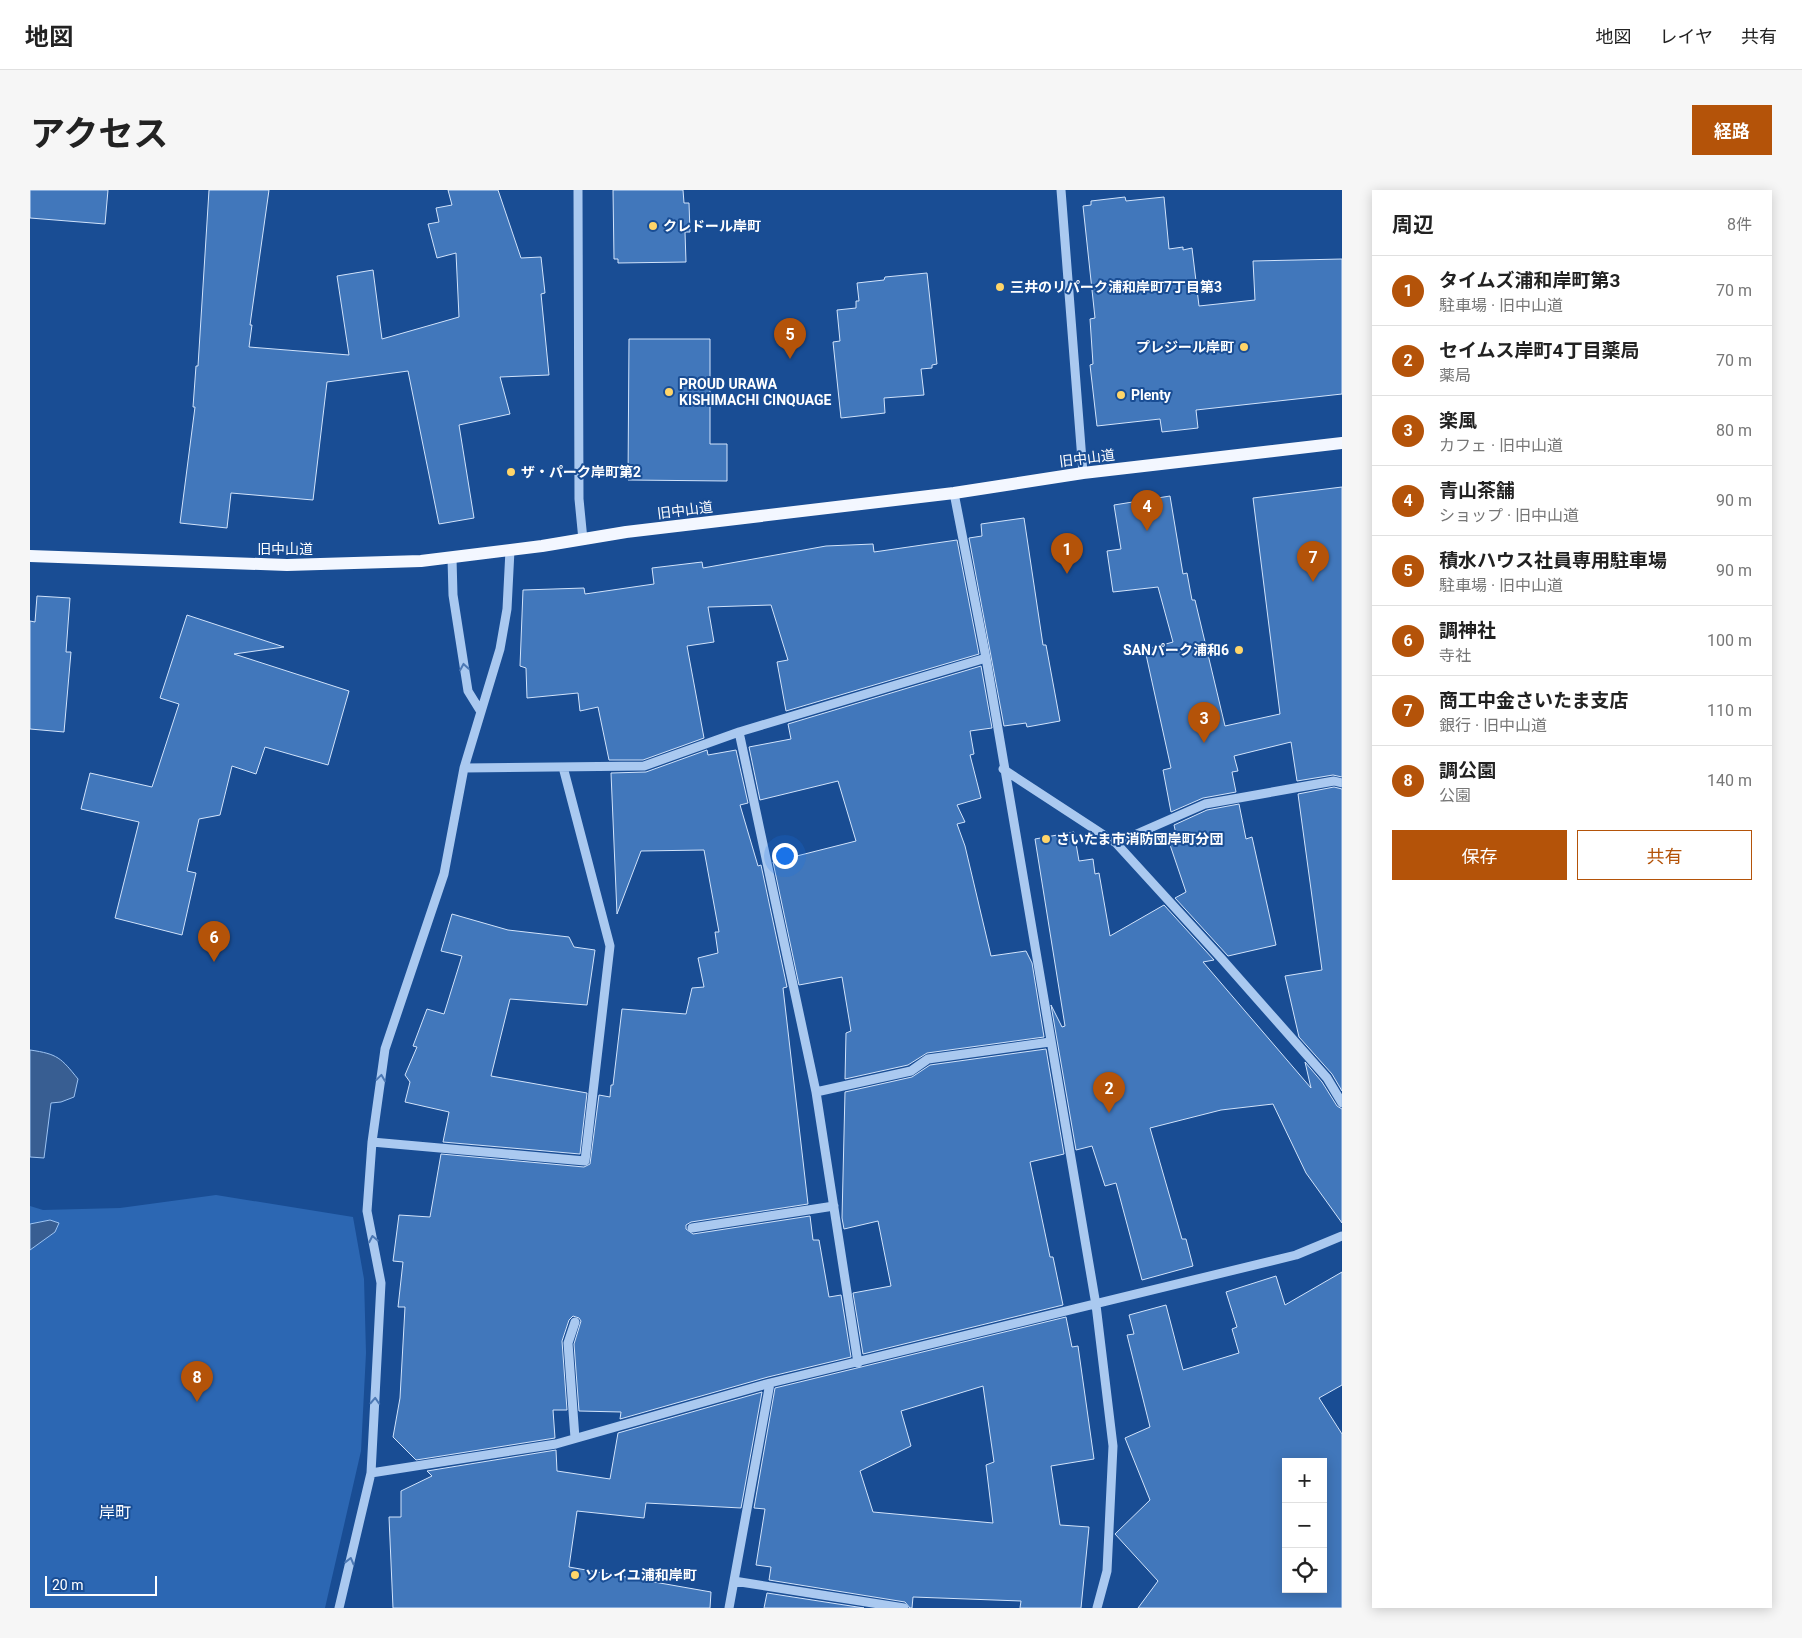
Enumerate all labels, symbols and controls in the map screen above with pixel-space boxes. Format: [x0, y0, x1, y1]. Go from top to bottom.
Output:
text: 地図 [25, 23, 73, 51]
text: 地図 [1596, 26, 1632, 47]
text: レイヤ [1660, 26, 1713, 47]
text: 共有 [1741, 26, 1777, 47]
button: 経路 [1692, 105, 1772, 155]
text: アクセス [30, 114, 168, 155]
text: 周辺 [1392, 213, 1434, 237]
text: 8件 [1727, 215, 1752, 234]
place label: クレドール岸町 [663, 218, 761, 234]
marker: クレドール岸町 [647, 220, 659, 232]
text: タイムズ浦和岸町第3 [1439, 269, 1621, 292]
place label: 三井のリパーク浦和岸町7丁目第3 [1010, 279, 1222, 295]
marker: 三井のリパーク浦和岸町7丁目第3 [994, 281, 1006, 293]
text: 1 [1403, 281, 1413, 300]
text: 70 m [1716, 281, 1752, 300]
text: 駐車場 · 旧中山道 [1439, 296, 1563, 315]
pin: 5 [774, 318, 806, 359]
place label: プレジール岸町 [1136, 339, 1234, 355]
text: セイムス岸町4丁目薬局 [1439, 339, 1640, 362]
marker: プレジール岸町 [1238, 341, 1250, 353]
text: 2 [1403, 351, 1413, 370]
text: 70 m [1716, 351, 1752, 370]
text: 薬局 [1439, 366, 1471, 385]
place label: PROUD URAWA KISHIMACHI CINQUAGE [679, 376, 832, 408]
marker: PROUD URAWA KISHIMACHI CINQUAGE [663, 386, 675, 398]
place label: Plenty [1131, 387, 1172, 403]
marker: Plenty [1115, 389, 1127, 401]
text: 楽風 [1439, 409, 1477, 432]
text: 3 [1403, 421, 1413, 440]
text: 80 m [1716, 421, 1752, 440]
text: カフェ · 旧中山道 [1439, 436, 1563, 455]
street label: 旧中山道 [1058, 447, 1116, 469]
place label: ザ・パーク岸町第2 [521, 464, 641, 480]
marker: ザ・パーク岸町第2 [505, 466, 517, 478]
text: 青山茶舗 [1439, 479, 1515, 502]
pin: 4 [1131, 490, 1163, 531]
text: 4 [1403, 491, 1413, 510]
text: 90 m [1716, 491, 1752, 510]
street label: 旧中山道 [656, 499, 714, 521]
text: ショップ · 旧中山道 [1439, 506, 1579, 525]
pin: 1 [1051, 533, 1083, 574]
street label: 旧中山道 [257, 541, 313, 557]
pin: 7 [1297, 541, 1329, 582]
text: 積水ハウス社員専用駐車場 [1439, 549, 1667, 572]
text: 5 [1403, 561, 1413, 580]
text: 90 m [1716, 561, 1752, 580]
text: 駐車場 · 旧中山道 [1439, 576, 1563, 595]
text: 調神社 [1439, 619, 1496, 642]
text: 6 [1403, 631, 1413, 650]
text: 100 m [1707, 631, 1752, 650]
place label: SANパーク浦和6 [1123, 642, 1229, 658]
marker: SANパーク浦和6 [1233, 644, 1245, 656]
text: 寺社 [1439, 646, 1471, 665]
one-way arrow [460, 663, 470, 671]
text: 商工中金さいたま支店 [1439, 689, 1628, 712]
text: 7 [1403, 701, 1413, 720]
text: 110 m [1707, 701, 1752, 720]
pin: 3 [1188, 702, 1220, 743]
text: 銀行 · 旧中山道 [1439, 716, 1547, 735]
text: 調公園 [1439, 759, 1496, 782]
text: 8 [1403, 771, 1413, 790]
text: 140 m [1707, 771, 1752, 790]
text: 公園 [1439, 786, 1471, 805]
button: 保存 [1392, 830, 1567, 880]
button: 共有 [1577, 830, 1752, 880]
place label: さいたま市消防団岸町分団 [1056, 831, 1224, 847]
marker: さいたま市消防団岸町分団 [1040, 833, 1052, 845]
your location [772, 843, 798, 869]
pin: 6 [198, 921, 230, 962]
pin: 2 [1093, 1072, 1125, 1113]
one-way arrow [375, 1074, 386, 1082]
one-way arrow [368, 1235, 378, 1244]
pin: 8 [181, 1361, 213, 1402]
one-way arrow [370, 1396, 380, 1404]
map controls [1282, 1458, 1327, 1593]
button: + [1282, 1458, 1327, 1503]
district label: 岸町 [99, 1503, 131, 1522]
button: − [1282, 1503, 1327, 1548]
button: locate [1282, 1548, 1327, 1593]
one-way arrow [344, 1556, 355, 1565]
place label: ソレイユ浦和岸町 [585, 1567, 697, 1583]
marker: ソレイユ浦和岸町 [569, 1569, 581, 1581]
scale bar [45, 1573, 158, 1596]
text: 20 m [52, 1577, 84, 1593]

